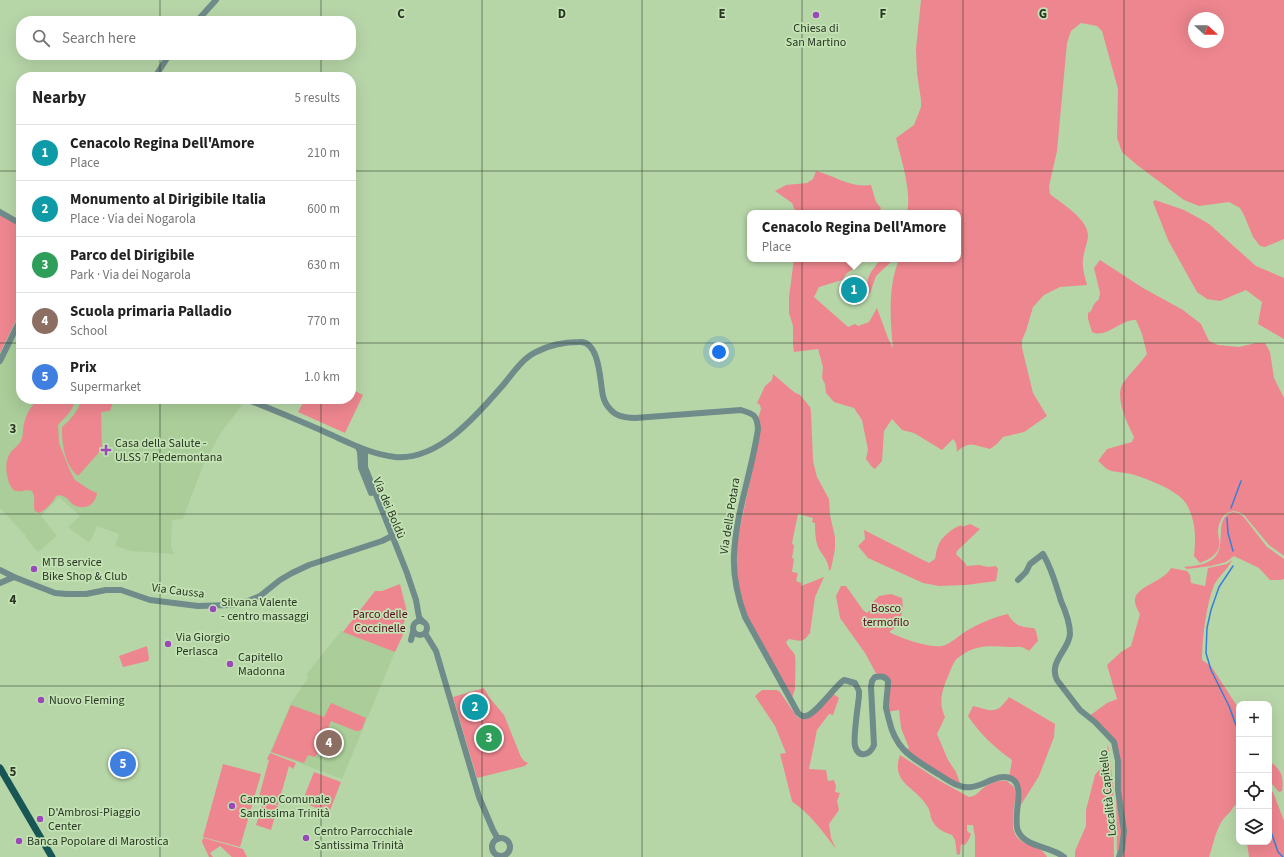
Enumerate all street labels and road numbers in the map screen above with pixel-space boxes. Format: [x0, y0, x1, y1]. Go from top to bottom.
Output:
street label: Via dei Boldù [368, 475, 410, 541]
street label: Via della Potara [716, 476, 744, 556]
street label: Via Caussa [151, 579, 205, 603]
street label: Località Capitello [1095, 749, 1121, 837]

